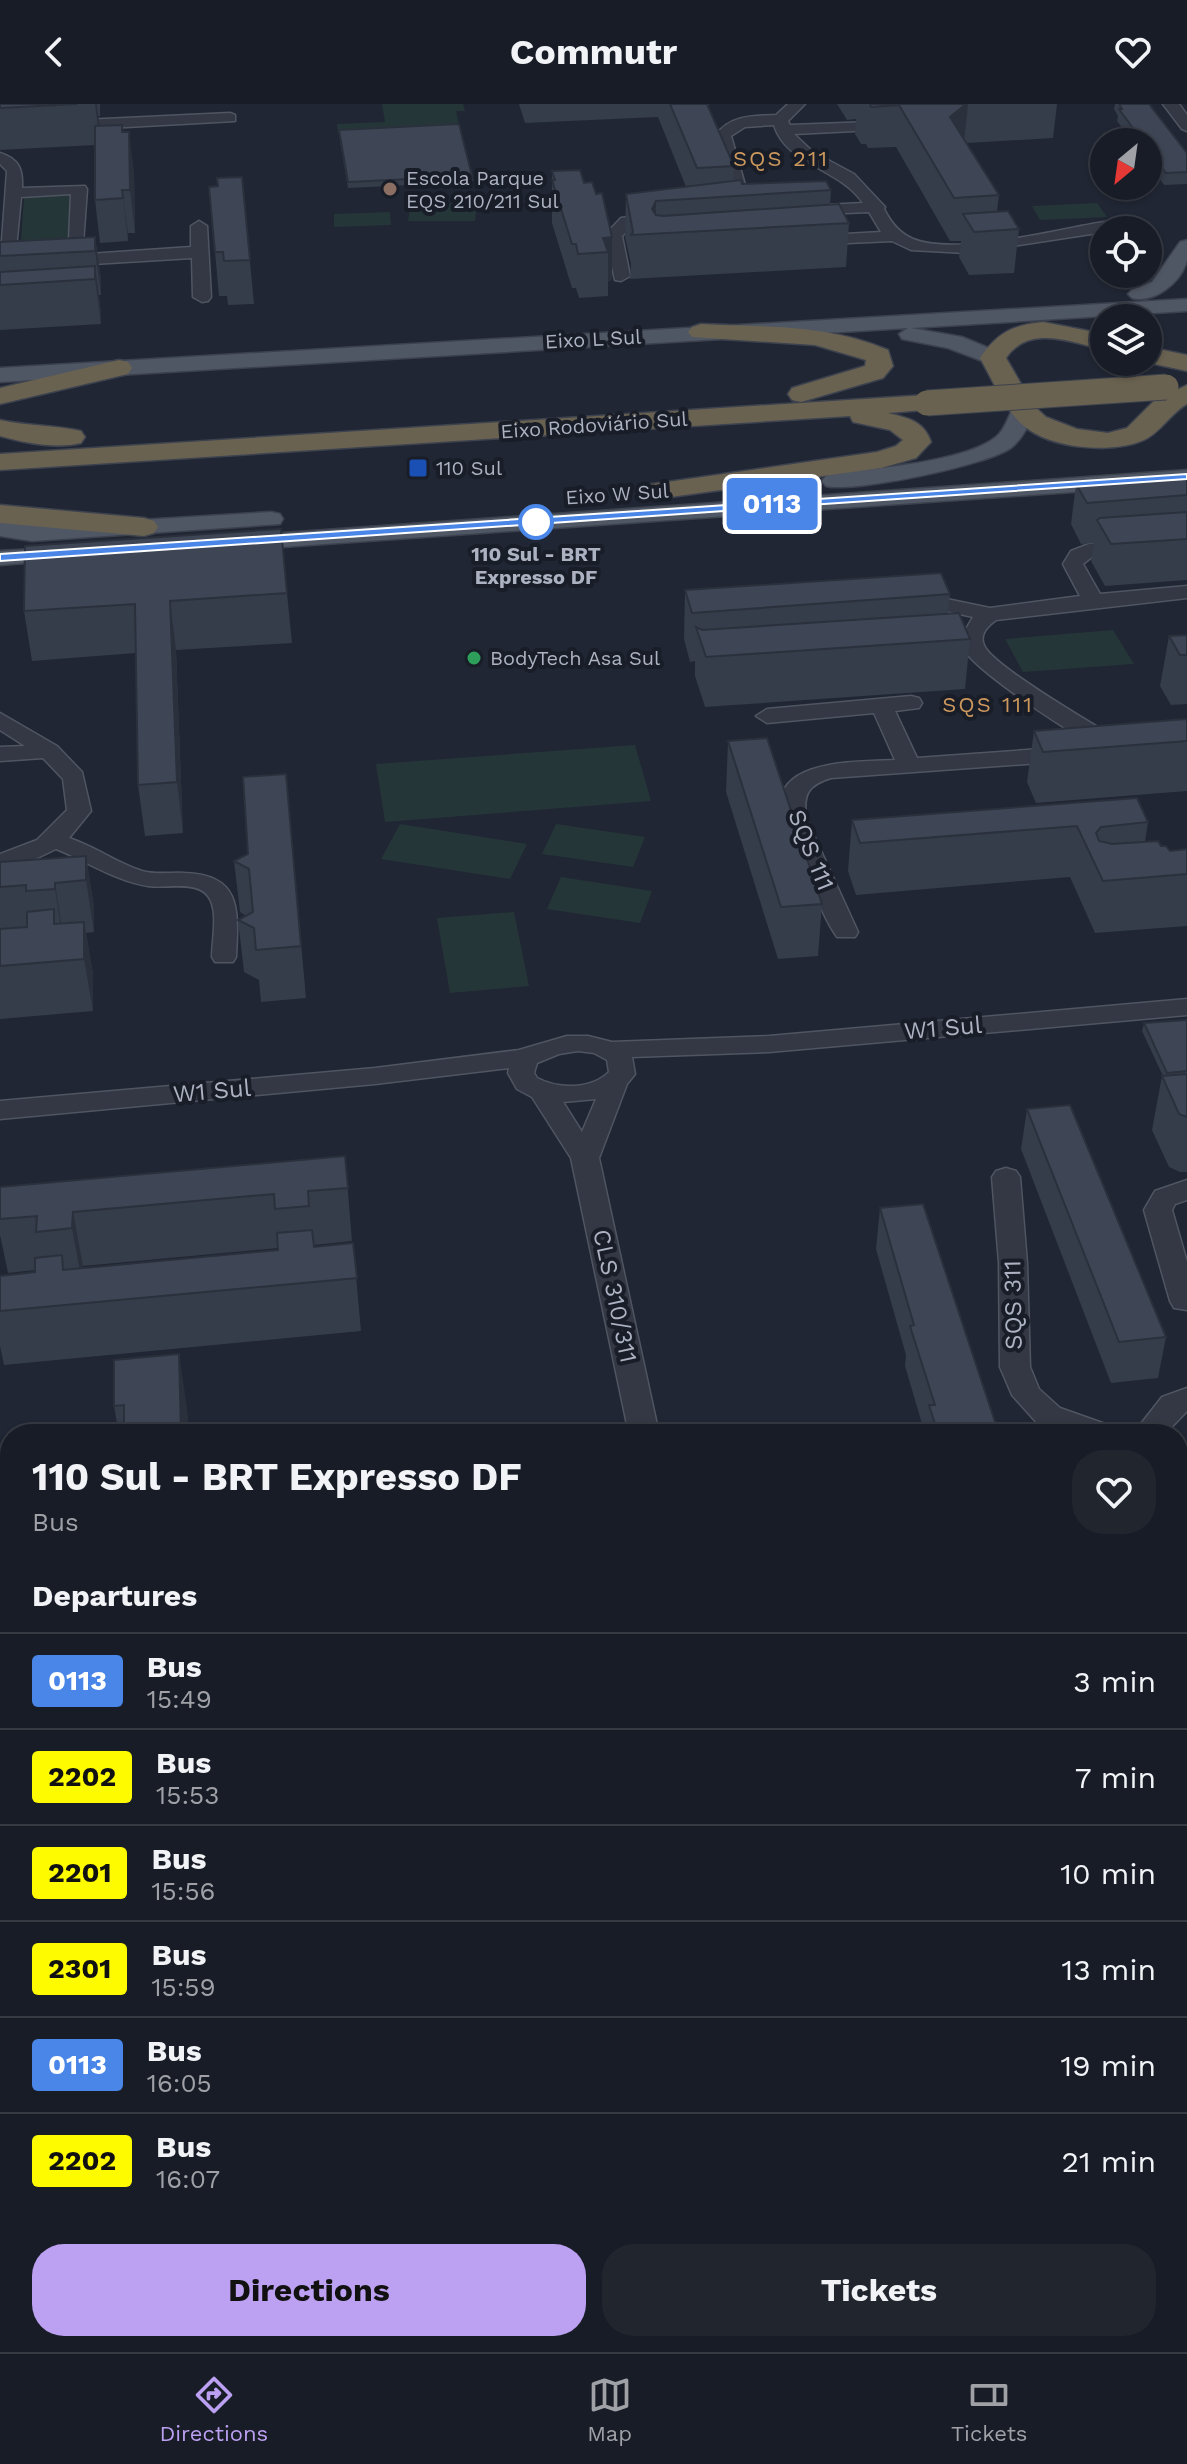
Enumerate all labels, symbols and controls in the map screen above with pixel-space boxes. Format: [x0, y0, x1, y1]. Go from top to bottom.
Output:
icon: back [32, 30, 76, 74]
icon: heart [1111, 30, 1155, 74]
text: Commutr [510, 31, 677, 73]
north arrow [1090, 128, 1162, 200]
map controls [1090, 128, 1162, 376]
district label: SQS 211 [733, 146, 829, 171]
place label: Escola Parque EQS 210/211 Sul [406, 166, 559, 213]
marker: Escola Parque EQS 210/211 Sul [381, 180, 399, 198]
button: locate [1090, 216, 1162, 288]
button: layers [1090, 304, 1162, 376]
street label: Eixo L Sul [544, 324, 642, 354]
street label: Eixo Rodoviário Sul [500, 407, 688, 443]
place label: 110 Sul [436, 456, 502, 480]
marker: 110 Sul [407, 457, 429, 479]
street label: Eixo W Sul [565, 478, 669, 510]
line badge: 0113 [716, 478, 828, 530]
text: 0113 [743, 487, 801, 520]
marker: 110 Sul - BRT Expresso DF [519, 505, 553, 539]
place label: 110 Sul - BRT Expresso DF [471, 542, 601, 589]
place label: BodyTech Asa Sul [490, 646, 660, 670]
marker: BodyTech Asa Sul [465, 649, 483, 667]
district label: SQS 111 [942, 692, 1034, 717]
street label: SQS 111 [782, 806, 840, 894]
street label: W1 Sul [903, 1011, 984, 1045]
street label: W1 Sul [172, 1074, 253, 1108]
street label: CLS 310/311 [587, 1227, 643, 1365]
street label: SQS 311 [998, 1260, 1028, 1350]
button: heart [1072, 1450, 1156, 1534]
text: 110 Sul - BRT Expresso DF [32, 1455, 522, 1499]
text: Bus [32, 1507, 79, 1537]
text: Departures [32, 1578, 197, 1613]
text: Bus [147, 1649, 202, 1684]
text: 0113 [48, 1664, 107, 1697]
text: 3 min [1073, 1664, 1156, 1699]
text: 15:49 [147, 1684, 212, 1714]
text: Bus [156, 1745, 211, 1780]
text: 2202 [48, 1760, 116, 1793]
text: 7 min [1075, 1760, 1156, 1795]
text: 15:53 [156, 1780, 219, 1810]
text: Bus [151, 1841, 207, 1876]
text: 2201 [48, 1856, 111, 1889]
text: 10 min [1060, 1856, 1156, 1891]
text: 15:56 [151, 1876, 215, 1906]
text: Bus [151, 1937, 207, 1972]
text: 2301 [48, 1952, 111, 1985]
text: 13 min [1061, 1952, 1156, 1987]
text: 15:59 [151, 1972, 216, 2002]
text: Bus [147, 2033, 202, 2068]
text: 0113 [48, 2048, 107, 2081]
text: 19 min [1060, 2048, 1156, 2083]
text: 16:05 [147, 2068, 212, 2098]
text: Bus [156, 2129, 211, 2164]
text: 2202 [48, 2144, 116, 2177]
text: 21 min [1061, 2144, 1156, 2179]
text: 16:07 [156, 2164, 220, 2194]
button: Directions [32, 2244, 586, 2336]
button: Tickets [602, 2244, 1156, 2336]
tab: Directions [159, 2373, 268, 2446]
tab: Map [587, 2373, 632, 2446]
tab: Tickets [951, 2373, 1027, 2446]

